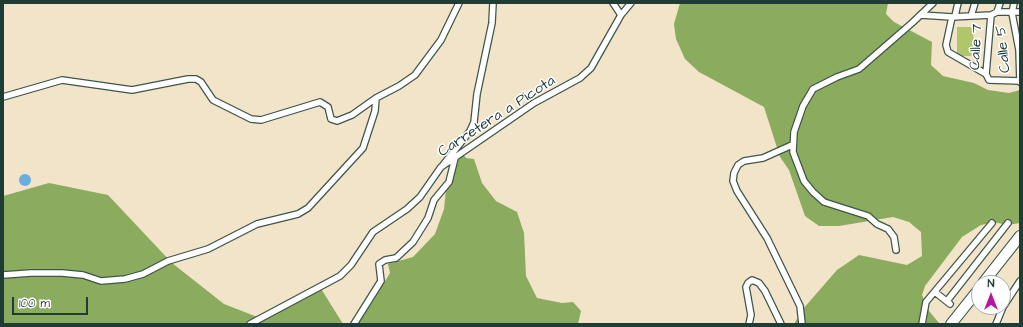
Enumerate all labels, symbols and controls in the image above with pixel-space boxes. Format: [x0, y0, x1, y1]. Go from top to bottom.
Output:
street label: Calle 7 [967, 23, 987, 71]
street label: Calle 5 [993, 24, 1015, 74]
street label: Carretera a Picota [435, 72, 559, 162]
north arrow [971, 275, 1011, 315]
text: N [988, 276, 994, 291]
scale bar [14, 289, 90, 315]
text: 100 m [19, 295, 50, 312]

